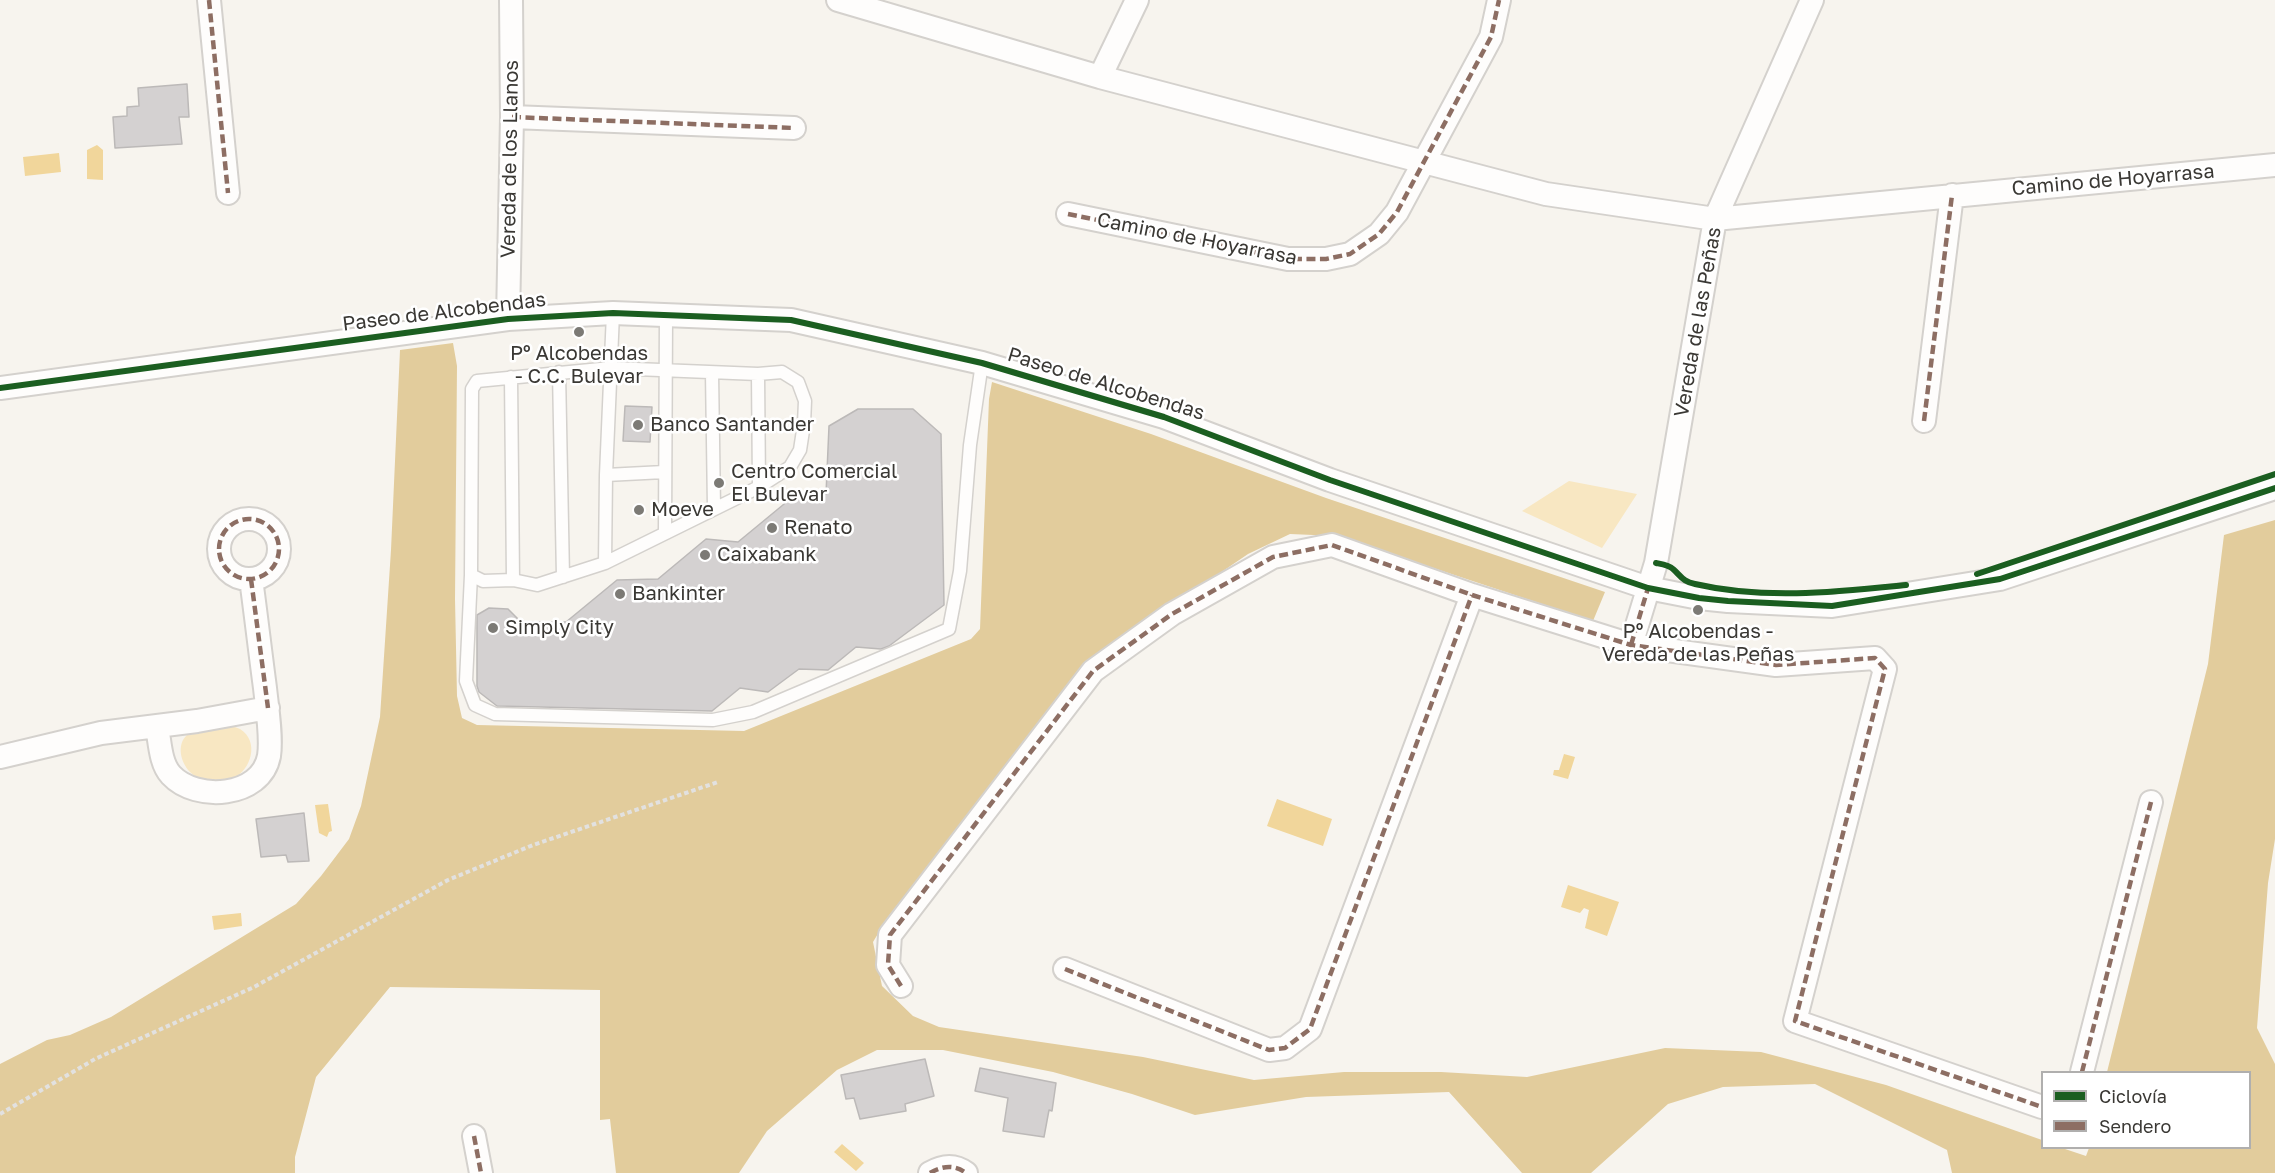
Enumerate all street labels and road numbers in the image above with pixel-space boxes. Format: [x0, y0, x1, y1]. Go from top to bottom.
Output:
street label: Vereda de los Llanos [496, 60, 524, 258]
street label: Camino de Hoyarrasa [2011, 159, 2215, 201]
street label: Camino de Hoyarrasa [1095, 208, 1299, 270]
street label: Vereda de las Peñas [1669, 225, 1727, 419]
street label: Paseo de Alcobendas [341, 288, 547, 336]
street label: Paseo de Alcobendas [1005, 343, 1207, 425]

